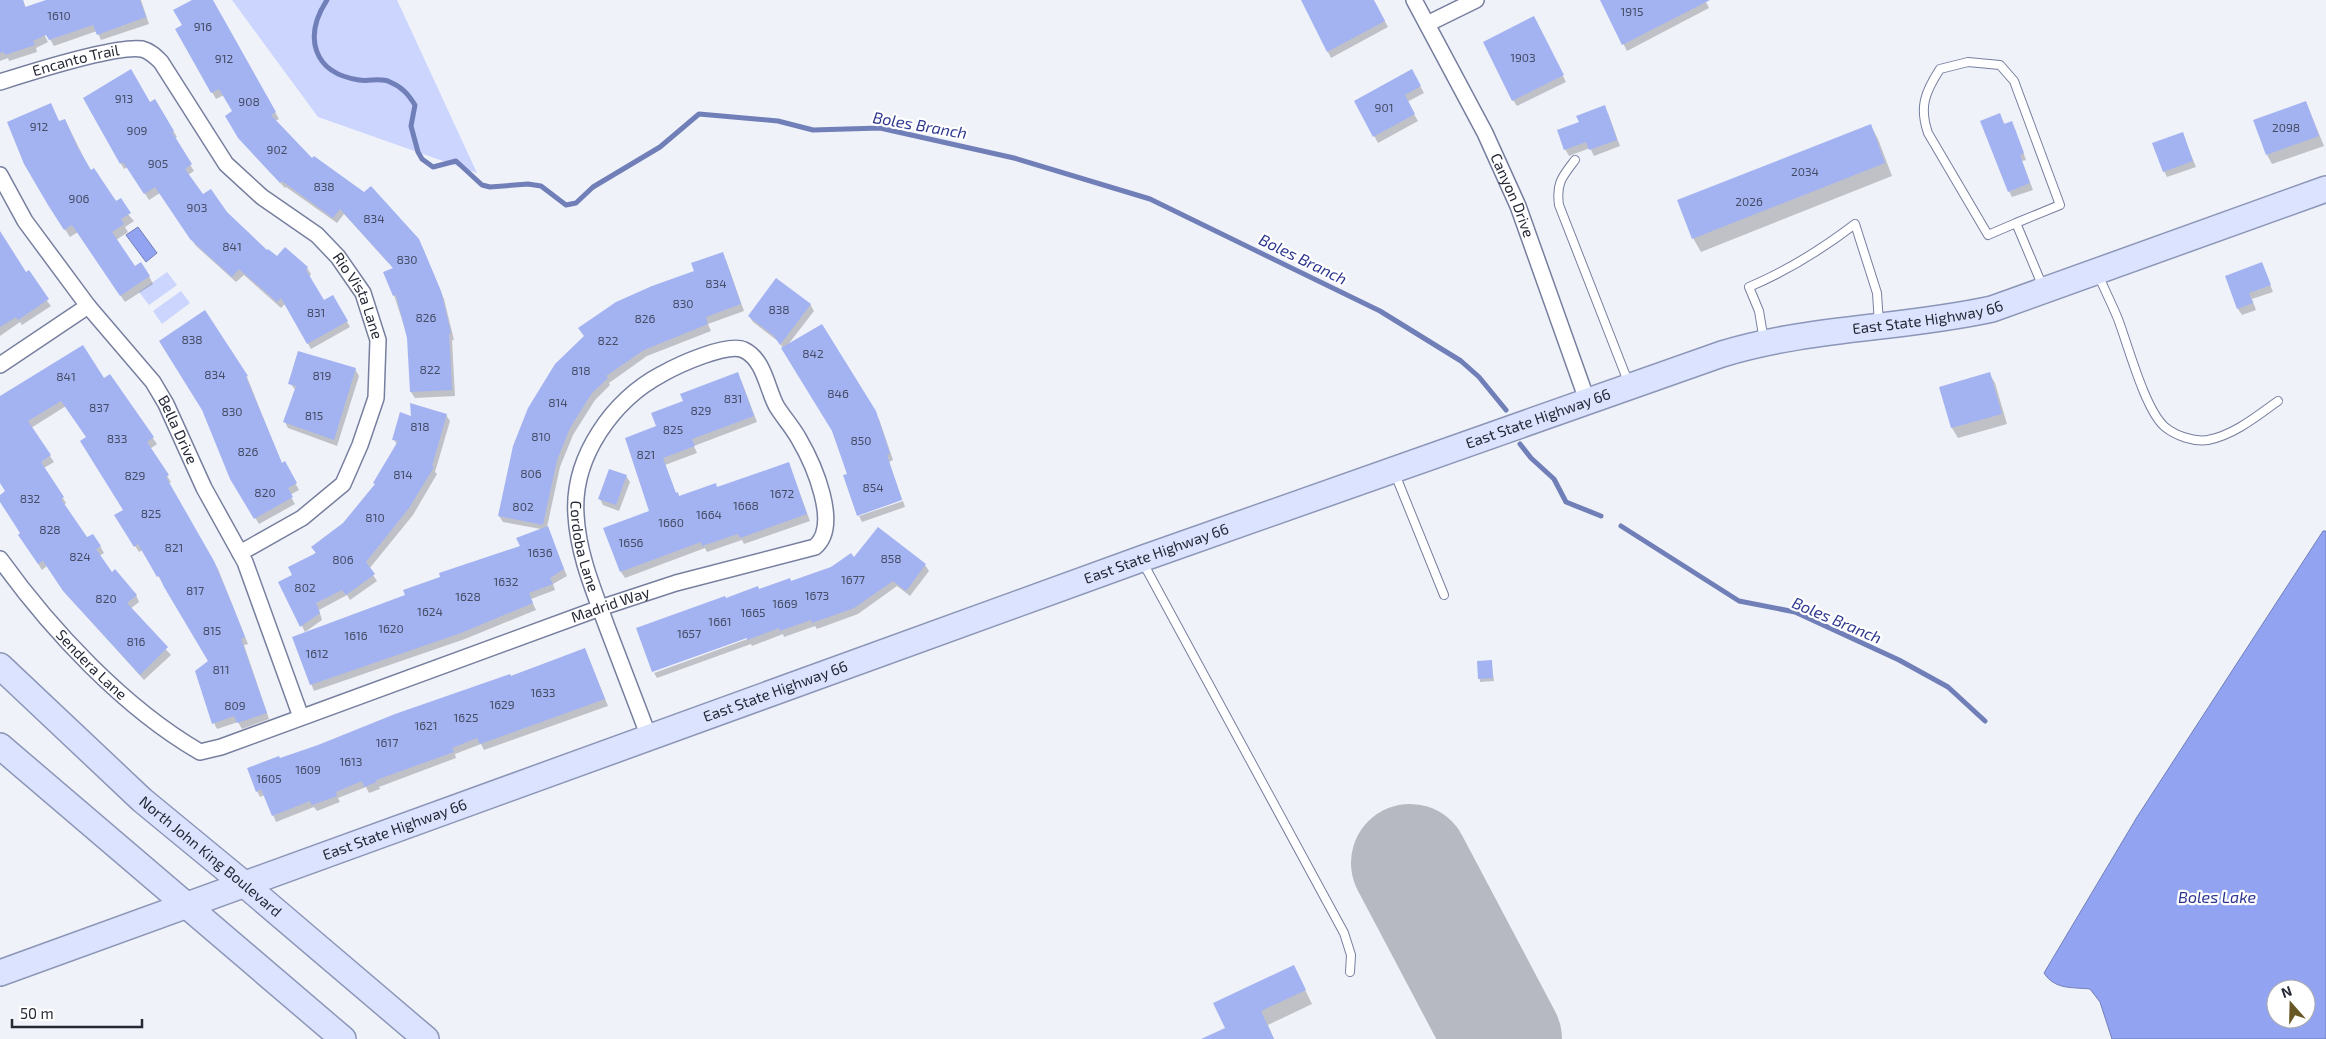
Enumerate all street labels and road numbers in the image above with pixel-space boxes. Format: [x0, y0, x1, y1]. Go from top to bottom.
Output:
street label: Encanto Trail [30, 40, 121, 79]
street label: Canyon Drive [1487, 150, 1538, 240]
street label: Rio Vista Lane [330, 249, 387, 341]
street label: East State Highway 66 [1851, 296, 2005, 337]
street label: East State Highway 66 [1463, 384, 1613, 452]
street label: Bella Drive [155, 392, 202, 467]
street label: Cordoba Lane [568, 500, 603, 594]
street label: East State Highway 66 [1081, 519, 1231, 587]
street label: Madrid Way [568, 582, 652, 626]
street label: Sendera Lane [53, 625, 131, 703]
street label: East State Highway 66 [700, 656, 850, 725]
street label: North John King Boulevard [136, 792, 286, 920]
street label: East State Highway 66 [320, 794, 469, 863]

